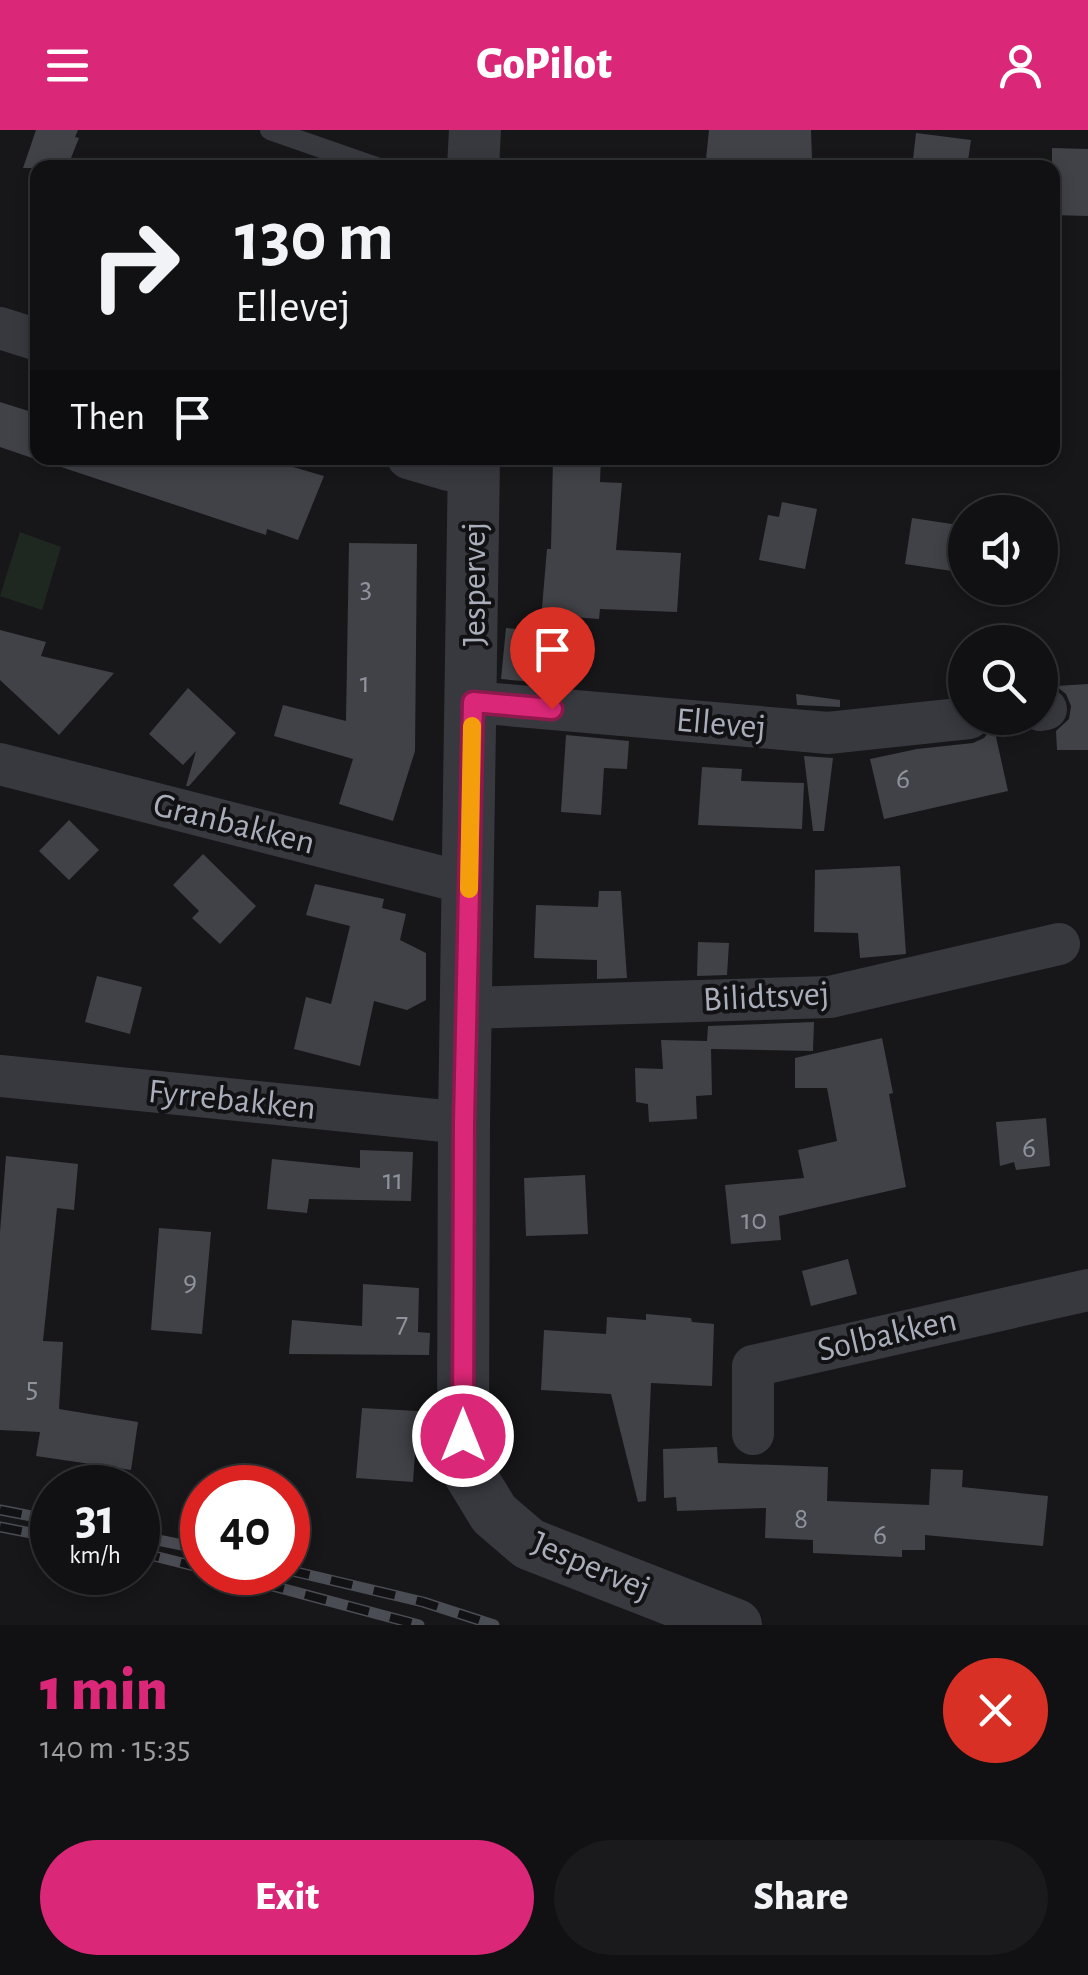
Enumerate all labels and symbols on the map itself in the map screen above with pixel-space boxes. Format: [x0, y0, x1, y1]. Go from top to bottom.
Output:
street label: Jespervej [457, 522, 492, 646]
house number: 3 [360, 573, 372, 603]
pin [510, 607, 595, 710]
house number: 1 [360, 668, 370, 698]
street label: Ellevej [675, 703, 767, 745]
house number: 6 [896, 764, 910, 794]
street label: Granbakken [150, 787, 318, 861]
street label: Bilidtsvej [702, 976, 830, 1018]
street label: Fyrrebakken [147, 1074, 317, 1126]
house number: 6 [1022, 1133, 1036, 1163]
house number: 11 [383, 1165, 403, 1195]
house number: 10 [741, 1205, 767, 1235]
house number: 9 [183, 1267, 197, 1297]
street label: Solbakken [814, 1302, 960, 1368]
house number: 7 [396, 1308, 408, 1338]
house number: 5 [26, 1373, 38, 1403]
position arrow [411, 1384, 515, 1488]
speed limit sign: 40 [180, 1465, 310, 1595]
house number: 8 [794, 1504, 808, 1534]
house number: 6 [873, 1520, 887, 1550]
street label: Jespervej [527, 1526, 655, 1606]

